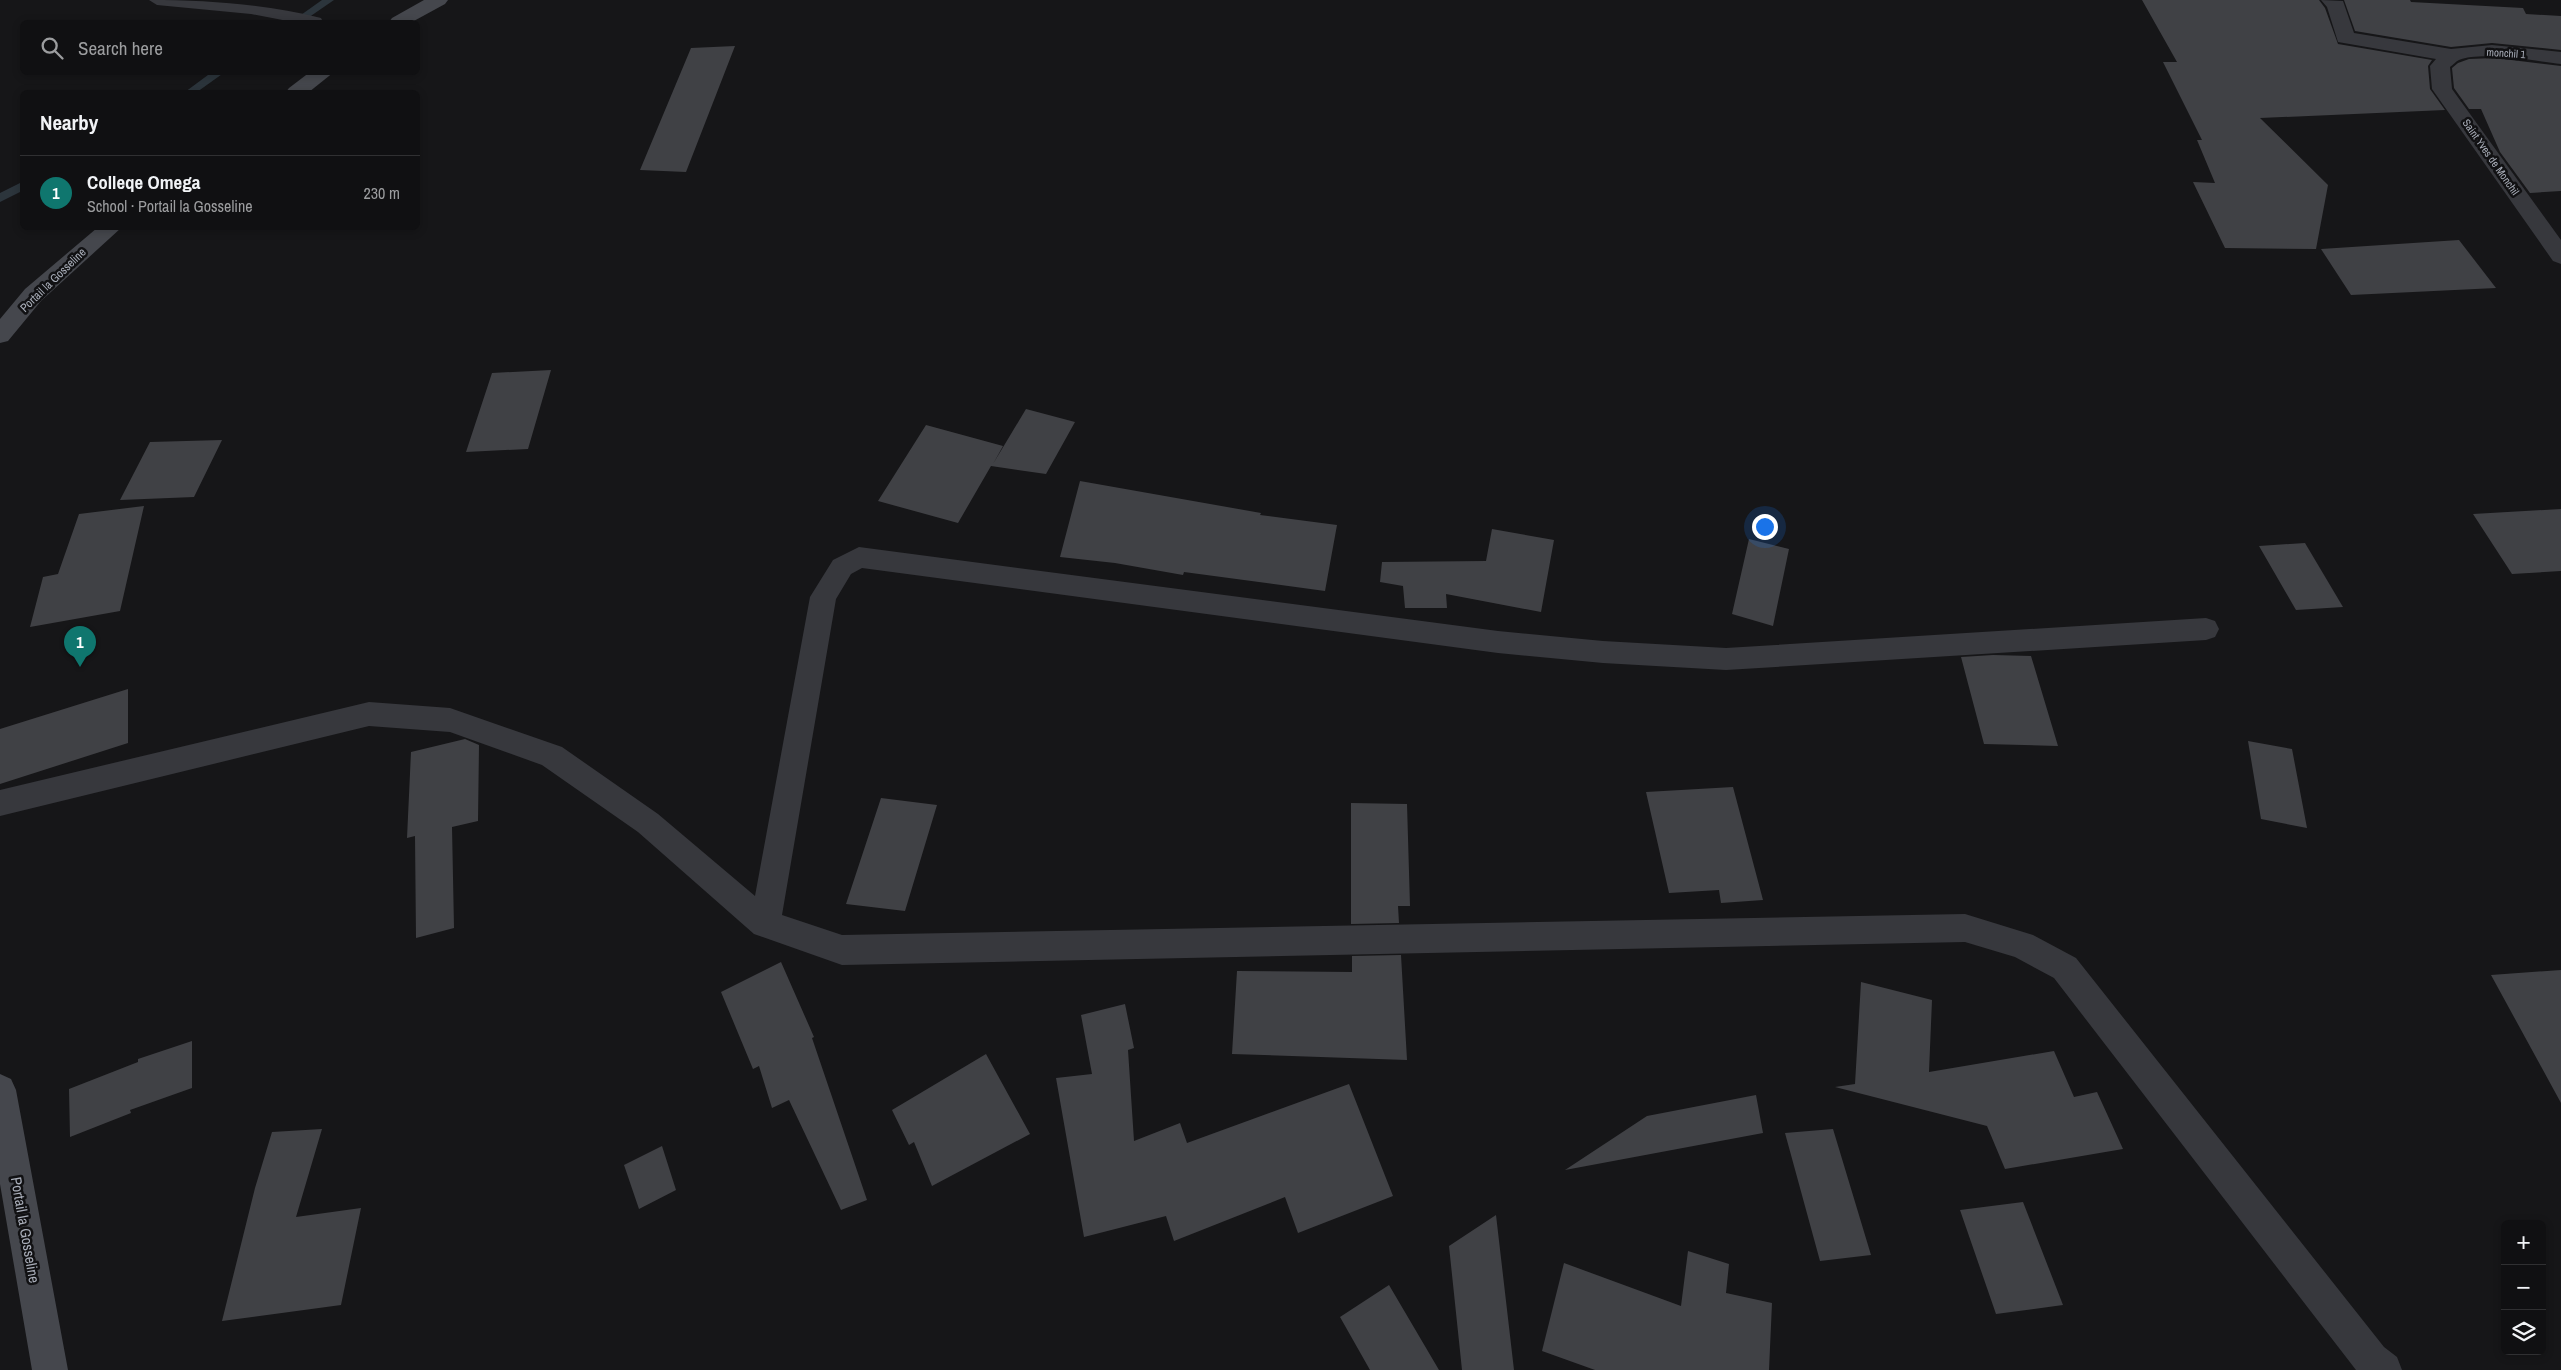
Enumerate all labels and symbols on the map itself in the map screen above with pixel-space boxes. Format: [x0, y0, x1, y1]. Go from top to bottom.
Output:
street label: monchil 1 [2486, 45, 2526, 61]
street label: Saint Yves de Monchil [2460, 116, 2522, 198]
street label: Portail la Gosseline [17, 244, 89, 316]
your location [1752, 514, 1778, 540]
pin: 1 [64, 626, 96, 667]
street label: Portail la Gosseline [6, 1175, 45, 1285]

